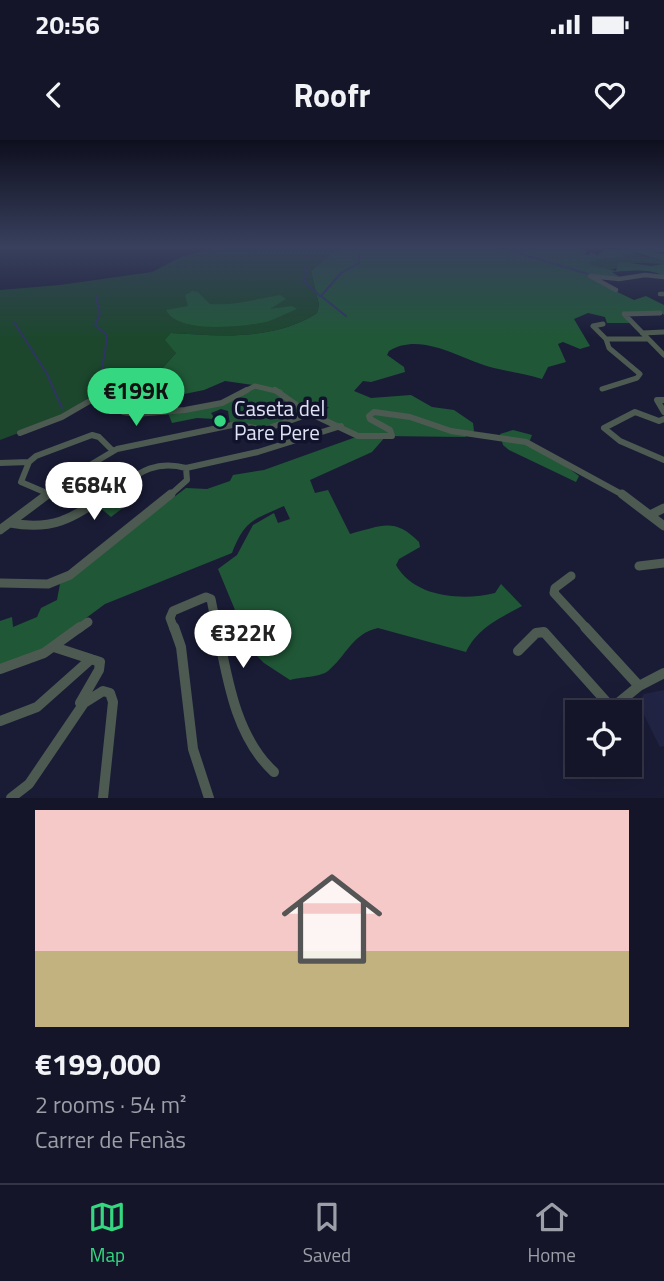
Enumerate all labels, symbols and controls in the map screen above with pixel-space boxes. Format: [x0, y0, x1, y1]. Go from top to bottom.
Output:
text: 20:56 [35, 5, 100, 44]
text: Roofr [294, 71, 370, 119]
icon: back [35, 76, 73, 114]
icon: heart [591, 76, 629, 114]
pin: €199K [87, 369, 185, 428]
text: €199K [103, 373, 169, 408]
place label: Caseta del Pare Pere [234, 392, 325, 448]
marker: Caseta del Pare Pere [212, 413, 228, 429]
pin: €684K [45, 462, 143, 522]
text: €684K [61, 467, 127, 502]
pin: €322K [194, 610, 292, 670]
text: €322K [210, 615, 276, 650]
map controls [565, 700, 642, 777]
button: locate [565, 700, 642, 777]
icon: home [269, 856, 395, 982]
text: €199,000 [35, 1041, 161, 1087]
text: 2 rooms · 54 m² [35, 1087, 186, 1122]
text: Carrer de Fenàs [35, 1122, 186, 1157]
tab: Map [88, 1198, 126, 1269]
tab: Saved [303, 1198, 351, 1269]
tab: Home [528, 1198, 576, 1269]

